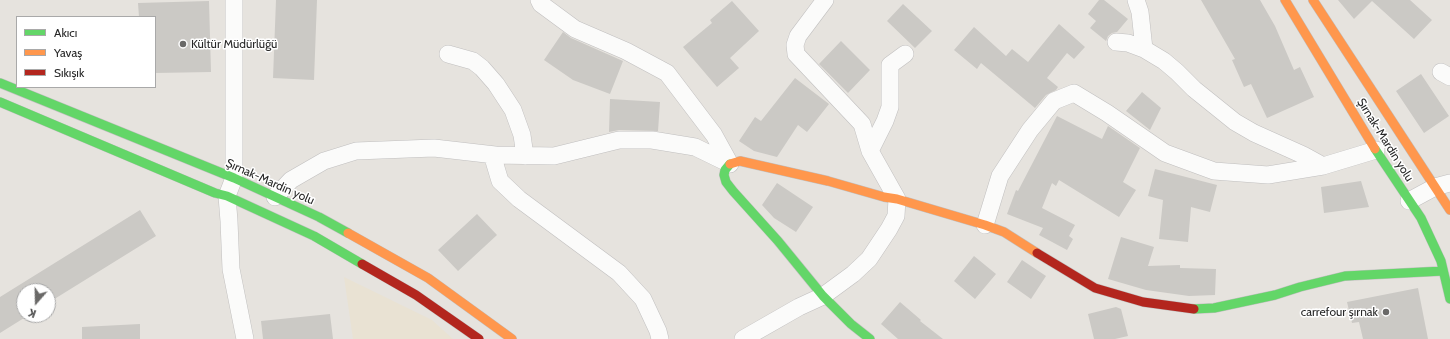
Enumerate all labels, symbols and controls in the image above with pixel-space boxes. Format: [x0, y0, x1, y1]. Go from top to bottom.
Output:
legend [16, 16, 156, 88]
text: Akıcı [54, 25, 77, 40]
place label: Kültür Müdürlüğü [191, 37, 277, 51]
marker: Kültür Müdürlüğü [178, 39, 188, 49]
text: Yavaş [54, 45, 82, 60]
text: Sıkışık [54, 65, 84, 80]
street label: Şırnak-Mardin yolu [1354, 96, 1416, 184]
street label: Şırnak-Mardin yolu [223, 156, 317, 208]
north arrow [16, 283, 56, 323]
place label: carrefour şırnak [1301, 305, 1378, 319]
text: K [27, 306, 38, 321]
marker: carrefour şırnak [1381, 307, 1391, 317]

